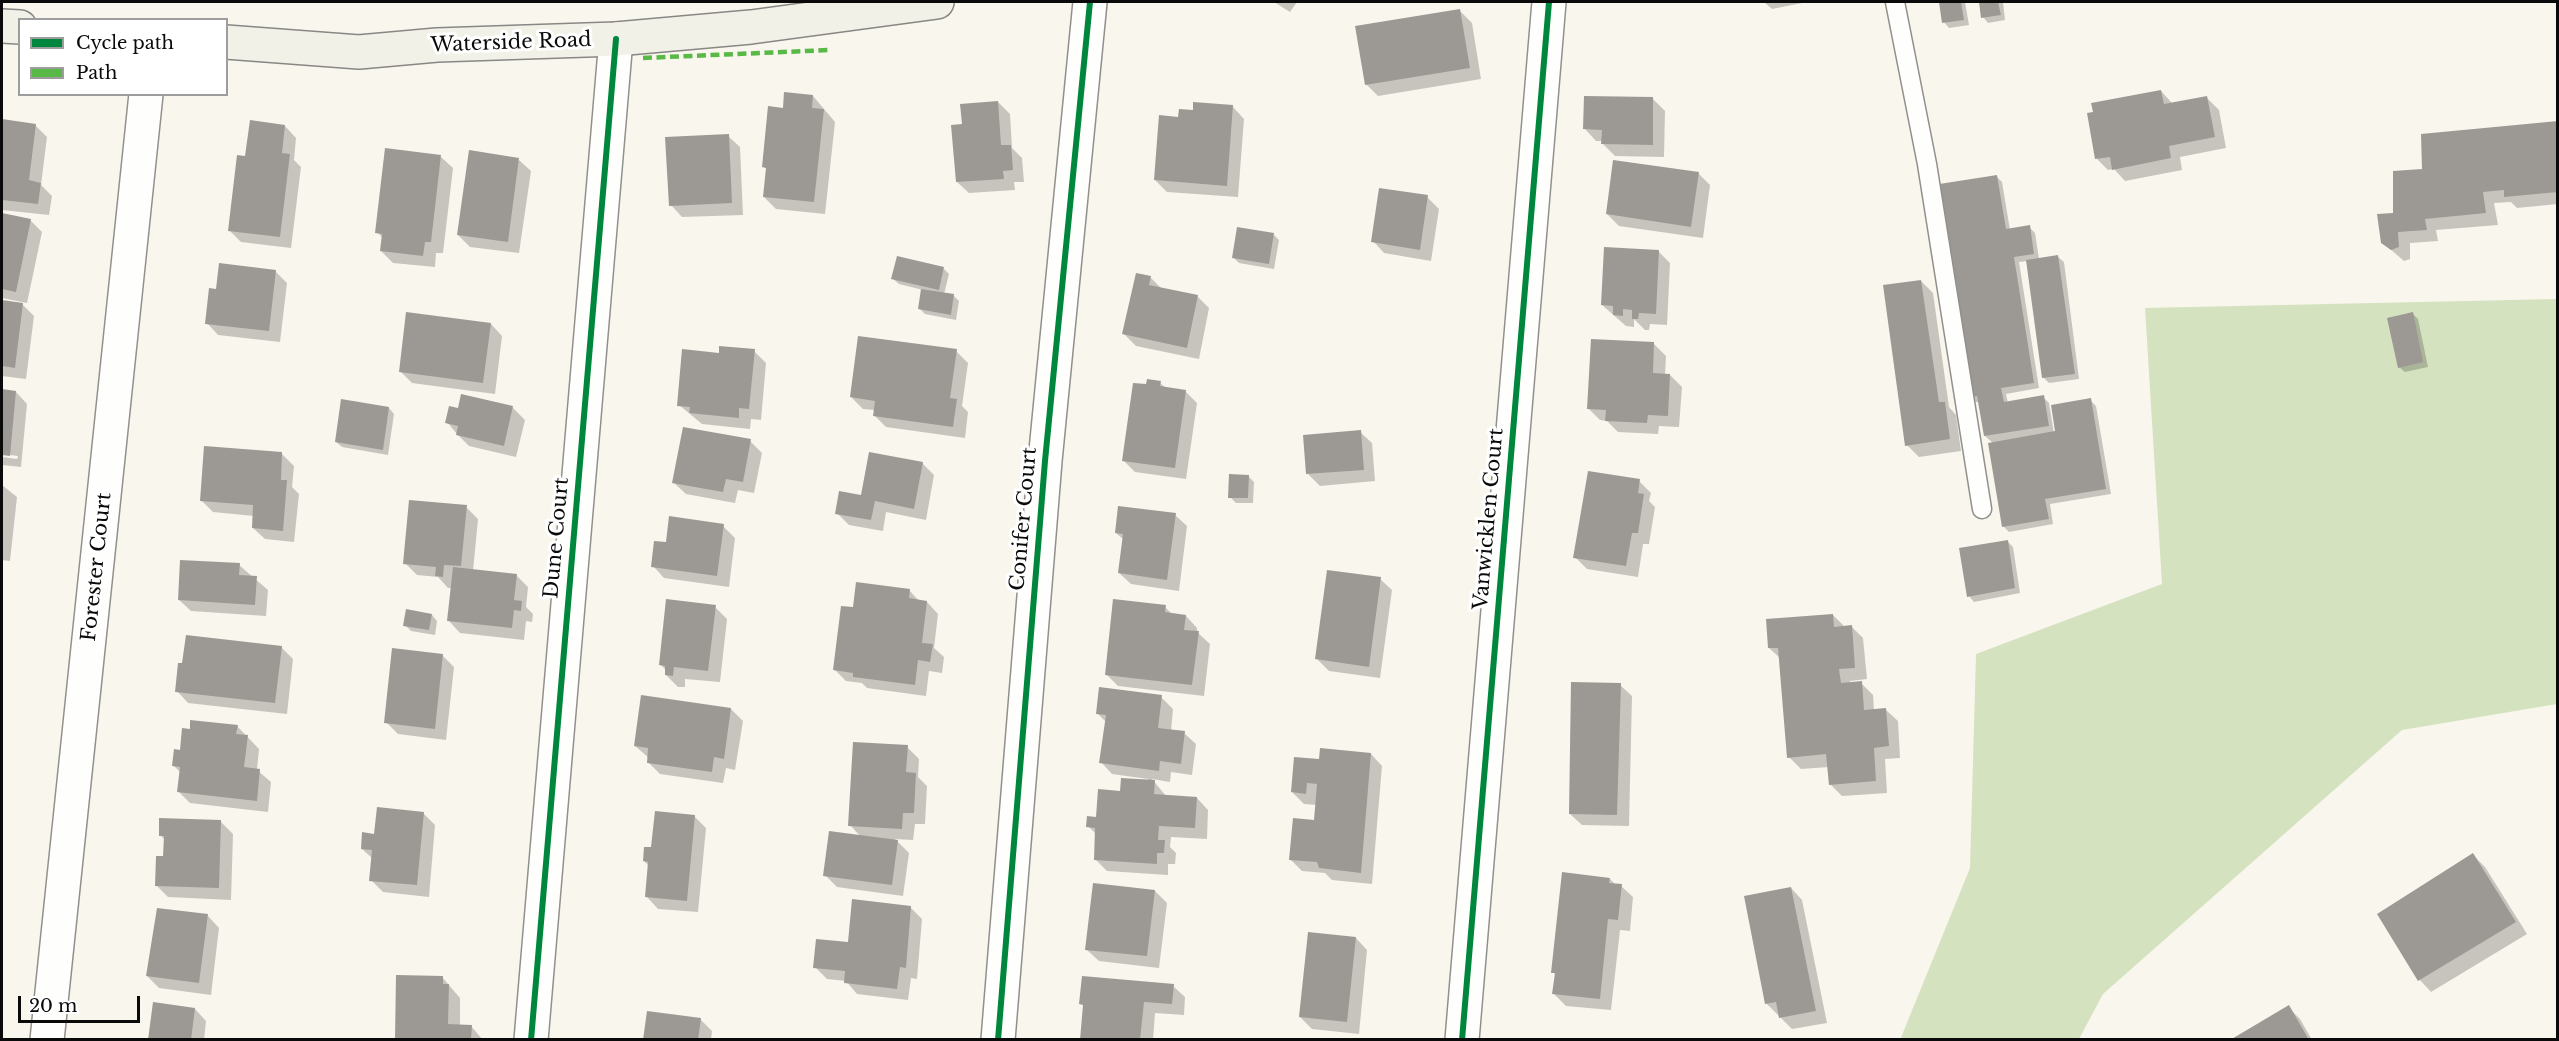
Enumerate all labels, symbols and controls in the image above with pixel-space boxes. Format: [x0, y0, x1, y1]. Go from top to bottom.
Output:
legend [18, 18, 228, 96]
street label: Waterside Road [430, 28, 592, 58]
text: Cycle path [76, 32, 174, 54]
text: Path [76, 62, 117, 84]
street label: Vanwicklen Court [1469, 427, 1509, 611]
street label: Conifer Court [1006, 446, 1042, 592]
street label: Dune Court [540, 476, 574, 600]
street label: Forester Court [77, 491, 117, 643]
scale bar [21, 984, 142, 1022]
text: 20 m [29, 995, 77, 1017]

